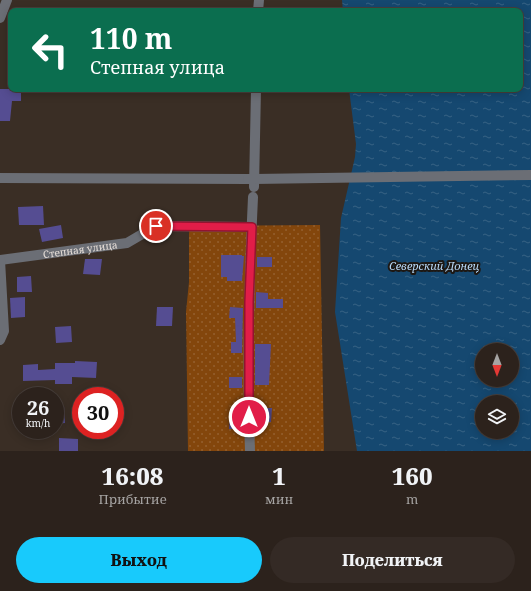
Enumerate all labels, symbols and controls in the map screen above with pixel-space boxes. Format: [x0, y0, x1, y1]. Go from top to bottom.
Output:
text: 110 m [90, 19, 172, 57]
icon: left [24, 24, 76, 76]
text: Степная улица [90, 55, 225, 79]
pin [139, 209, 173, 243]
icon: arrive [145, 215, 167, 237]
street label: Степная улица [42, 237, 119, 261]
water label: Северский Донец [389, 258, 480, 273]
north arrow [475, 343, 519, 387]
map controls [475, 343, 519, 439]
speed limit sign: 30 [72, 387, 124, 439]
text: 26 [27, 394, 49, 421]
button: layers [475, 395, 519, 439]
position arrow [228, 396, 270, 438]
text: km/h [26, 416, 50, 430]
text: 16:08 [102, 459, 163, 492]
text: 1 [272, 459, 286, 492]
text: 160 [392, 459, 433, 492]
text: Прибытие [98, 490, 167, 508]
text: мин [265, 490, 293, 508]
text: m [406, 490, 418, 508]
button: Выход [16, 537, 262, 583]
button: Поделиться [270, 537, 515, 583]

